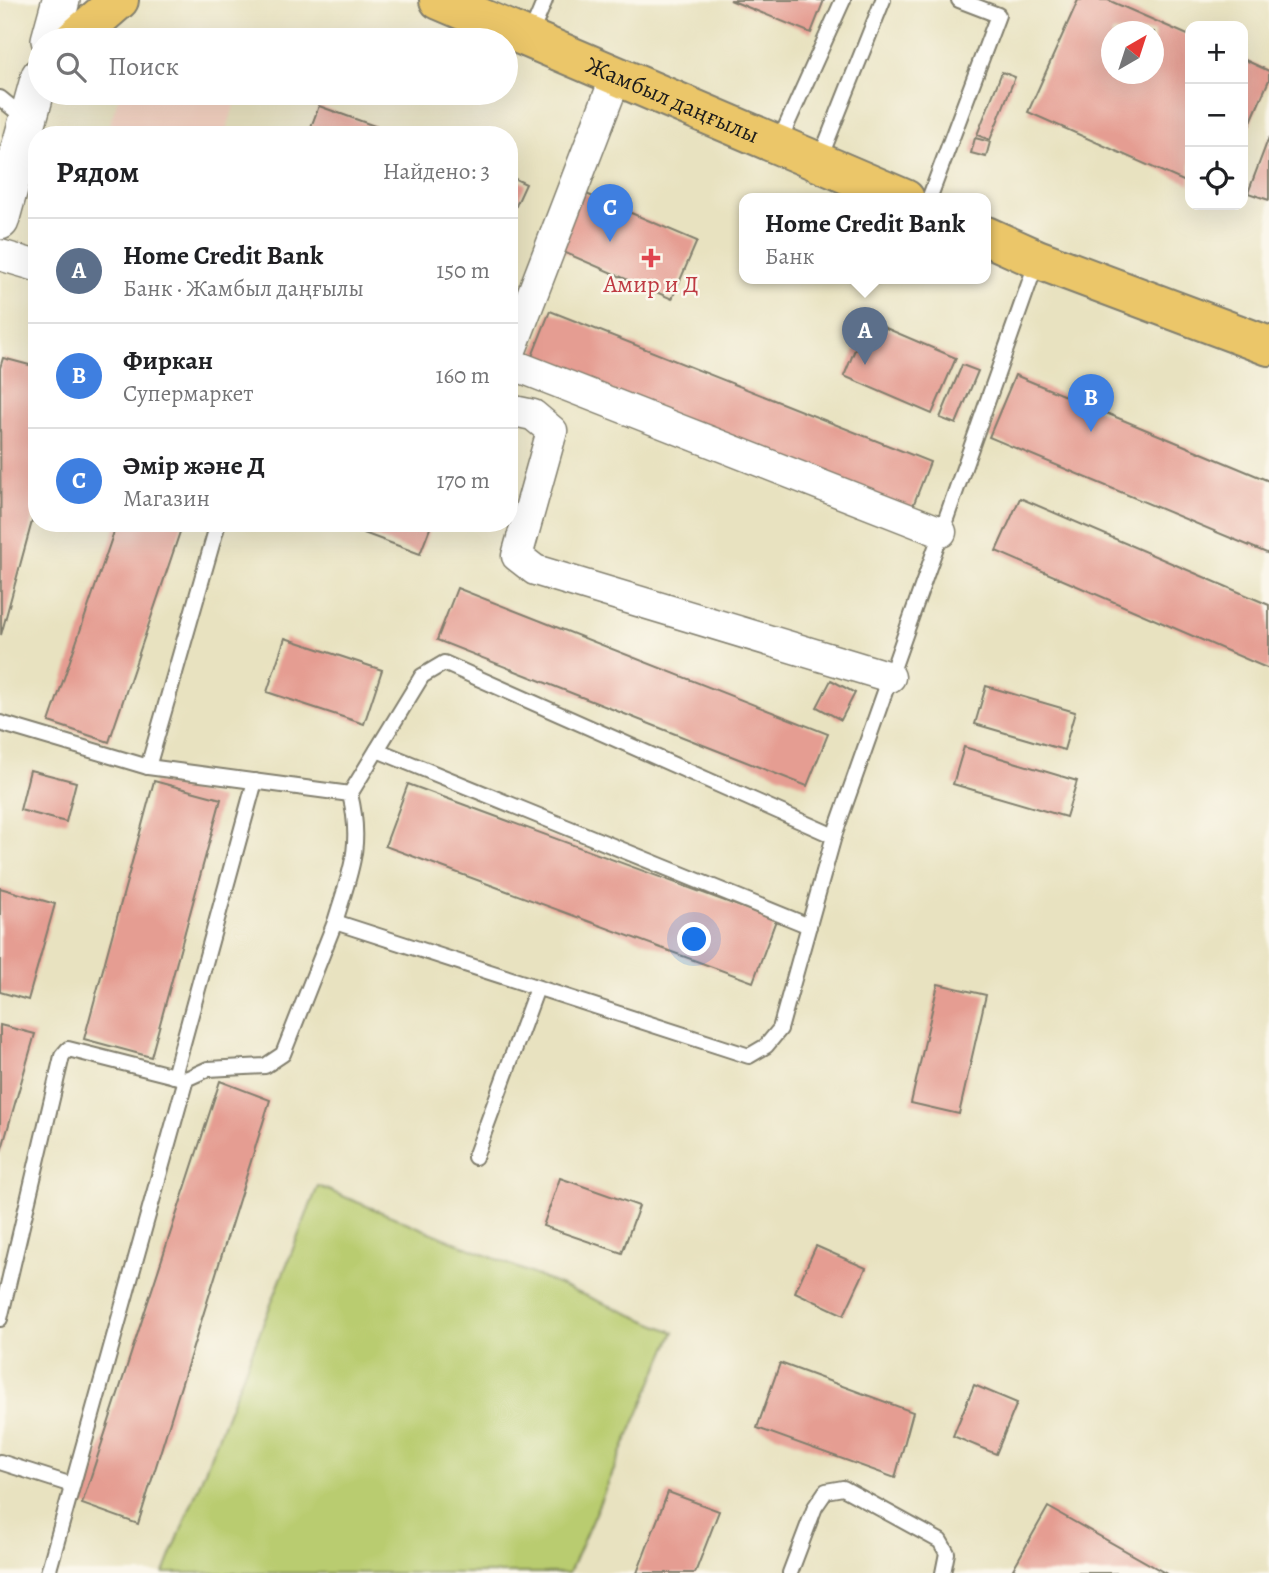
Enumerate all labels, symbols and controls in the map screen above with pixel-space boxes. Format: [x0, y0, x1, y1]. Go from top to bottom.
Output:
north arrow [1101, 21, 1164, 84]
map controls [1185, 21, 1248, 210]
button: + [1185, 21, 1248, 84]
search box [28, 28, 518, 105]
icon: search [52, 48, 90, 86]
text: Поиск [108, 49, 179, 84]
street label: Жамбыл даңғылы [581, 49, 764, 151]
button: − [1185, 84, 1248, 147]
button: locate [1185, 147, 1248, 210]
text: Рядом [56, 152, 139, 192]
text: Найдено: 3 [383, 156, 490, 187]
pin: C [587, 184, 633, 242]
popup [739, 193, 991, 284]
text: Home Credit Bank [765, 206, 965, 241]
text: Home Credit Bank [123, 238, 323, 273]
text: Банк [765, 241, 814, 272]
marker: Амир и Д [643, 250, 659, 266]
text: A [72, 255, 86, 286]
text: 150 m [436, 255, 490, 286]
place label: Амир и Д [602, 268, 699, 300]
text: Банк · Жамбыл даңғылы [123, 273, 364, 304]
pin: A [842, 307, 888, 365]
text: Фиркан [123, 343, 213, 378]
text: B [72, 360, 86, 391]
text: 160 m [436, 360, 490, 391]
pin: B [1068, 374, 1114, 432]
text: Супермаркет [123, 378, 254, 409]
text: Әмір және Д [123, 448, 265, 483]
text: C [72, 465, 86, 496]
text: 170 m [437, 465, 490, 496]
text: Магазин [123, 483, 210, 514]
your location [677, 922, 711, 956]

